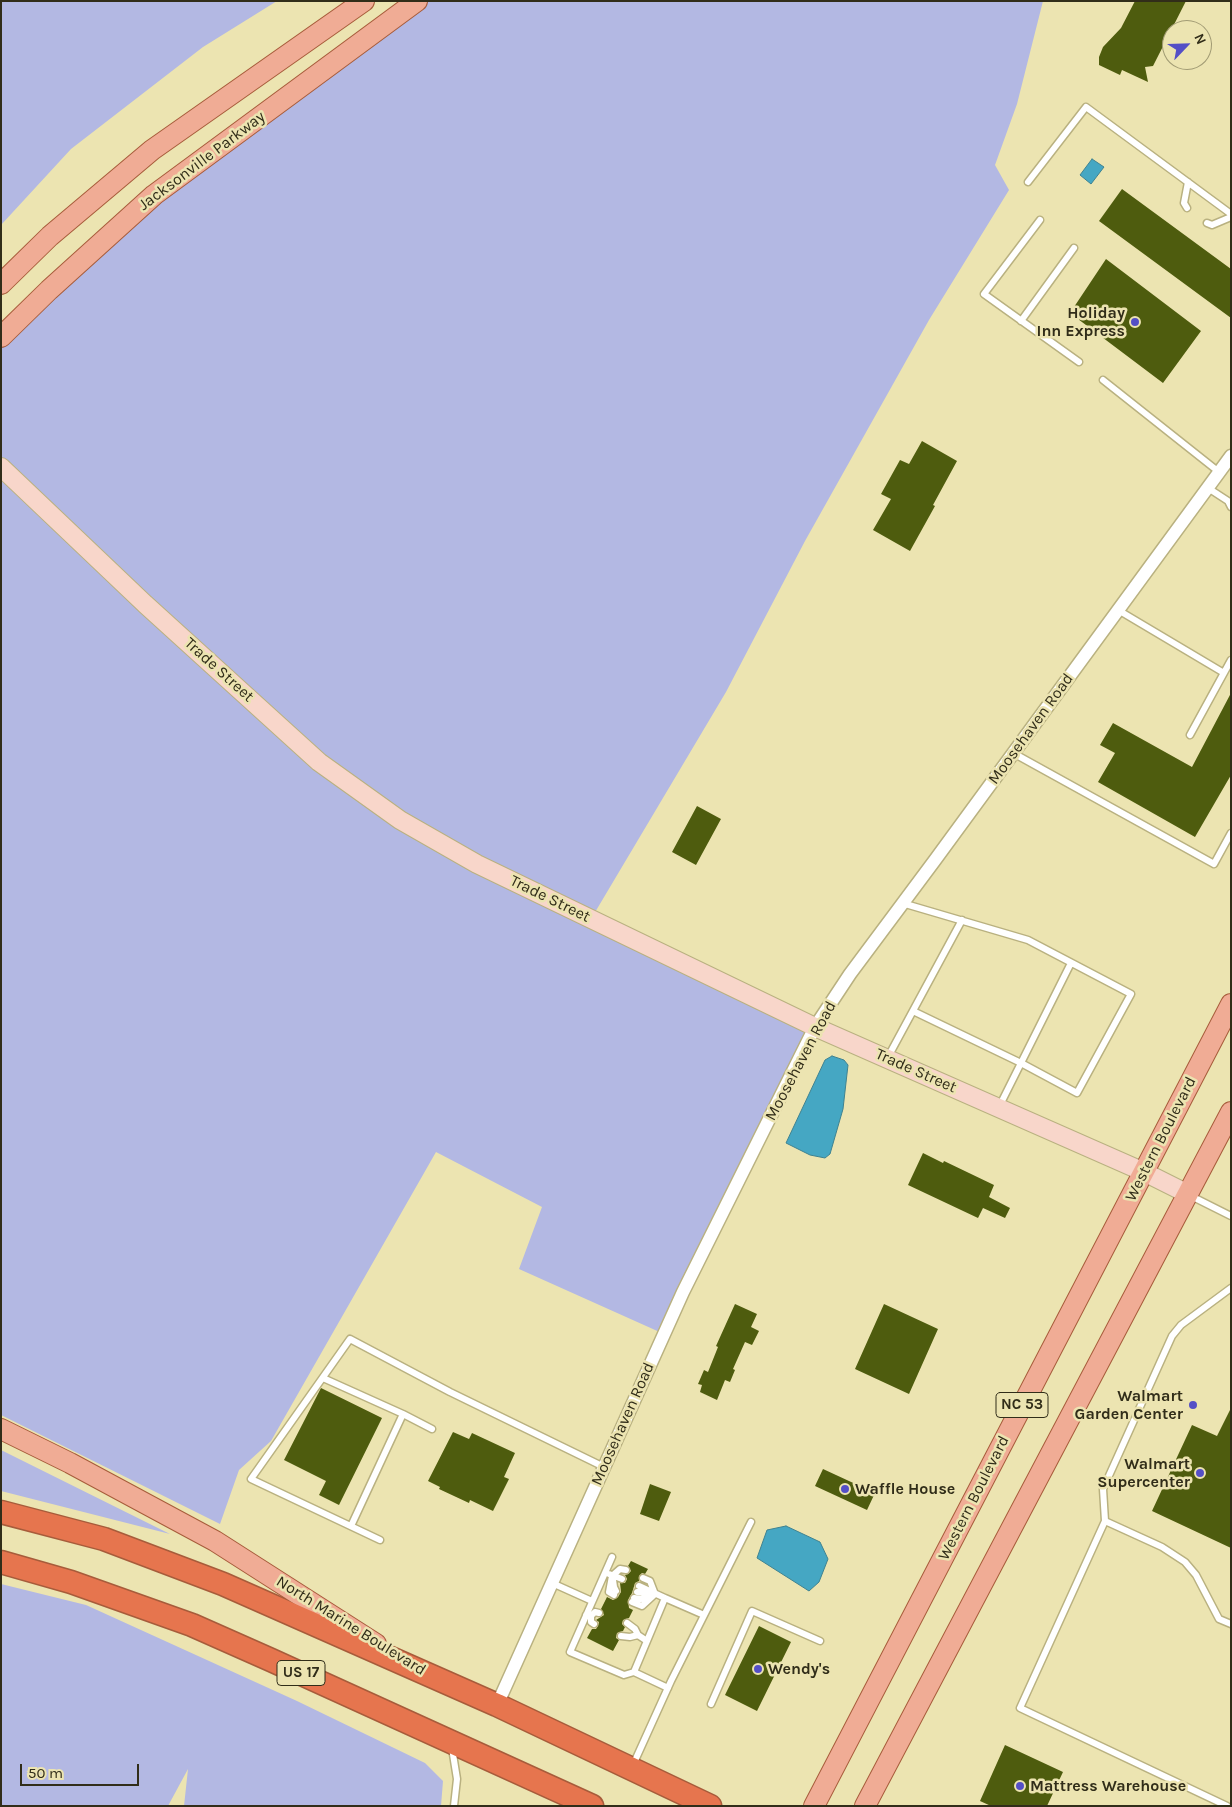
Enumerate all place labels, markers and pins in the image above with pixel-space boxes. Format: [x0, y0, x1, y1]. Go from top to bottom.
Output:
place label: Holiday Inn Express [1037, 303, 1125, 341]
marker: Holiday Inn Express [1129, 316, 1141, 328]
place label: Walmart Garden Center [1075, 1386, 1183, 1424]
marker: Walmart Garden Center [1187, 1399, 1199, 1411]
place label: Walmart Supercenter [1097, 1454, 1190, 1492]
marker: Walmart Supercenter [1194, 1467, 1206, 1479]
place label: Waffle House [855, 1479, 955, 1499]
marker: Waffle House [839, 1483, 851, 1495]
place label: Wendy's [768, 1659, 830, 1679]
marker: Wendy's [752, 1663, 764, 1675]
place label: Mattress Warehouse [1030, 1776, 1186, 1796]
marker: Mattress Warehouse [1014, 1780, 1026, 1792]

